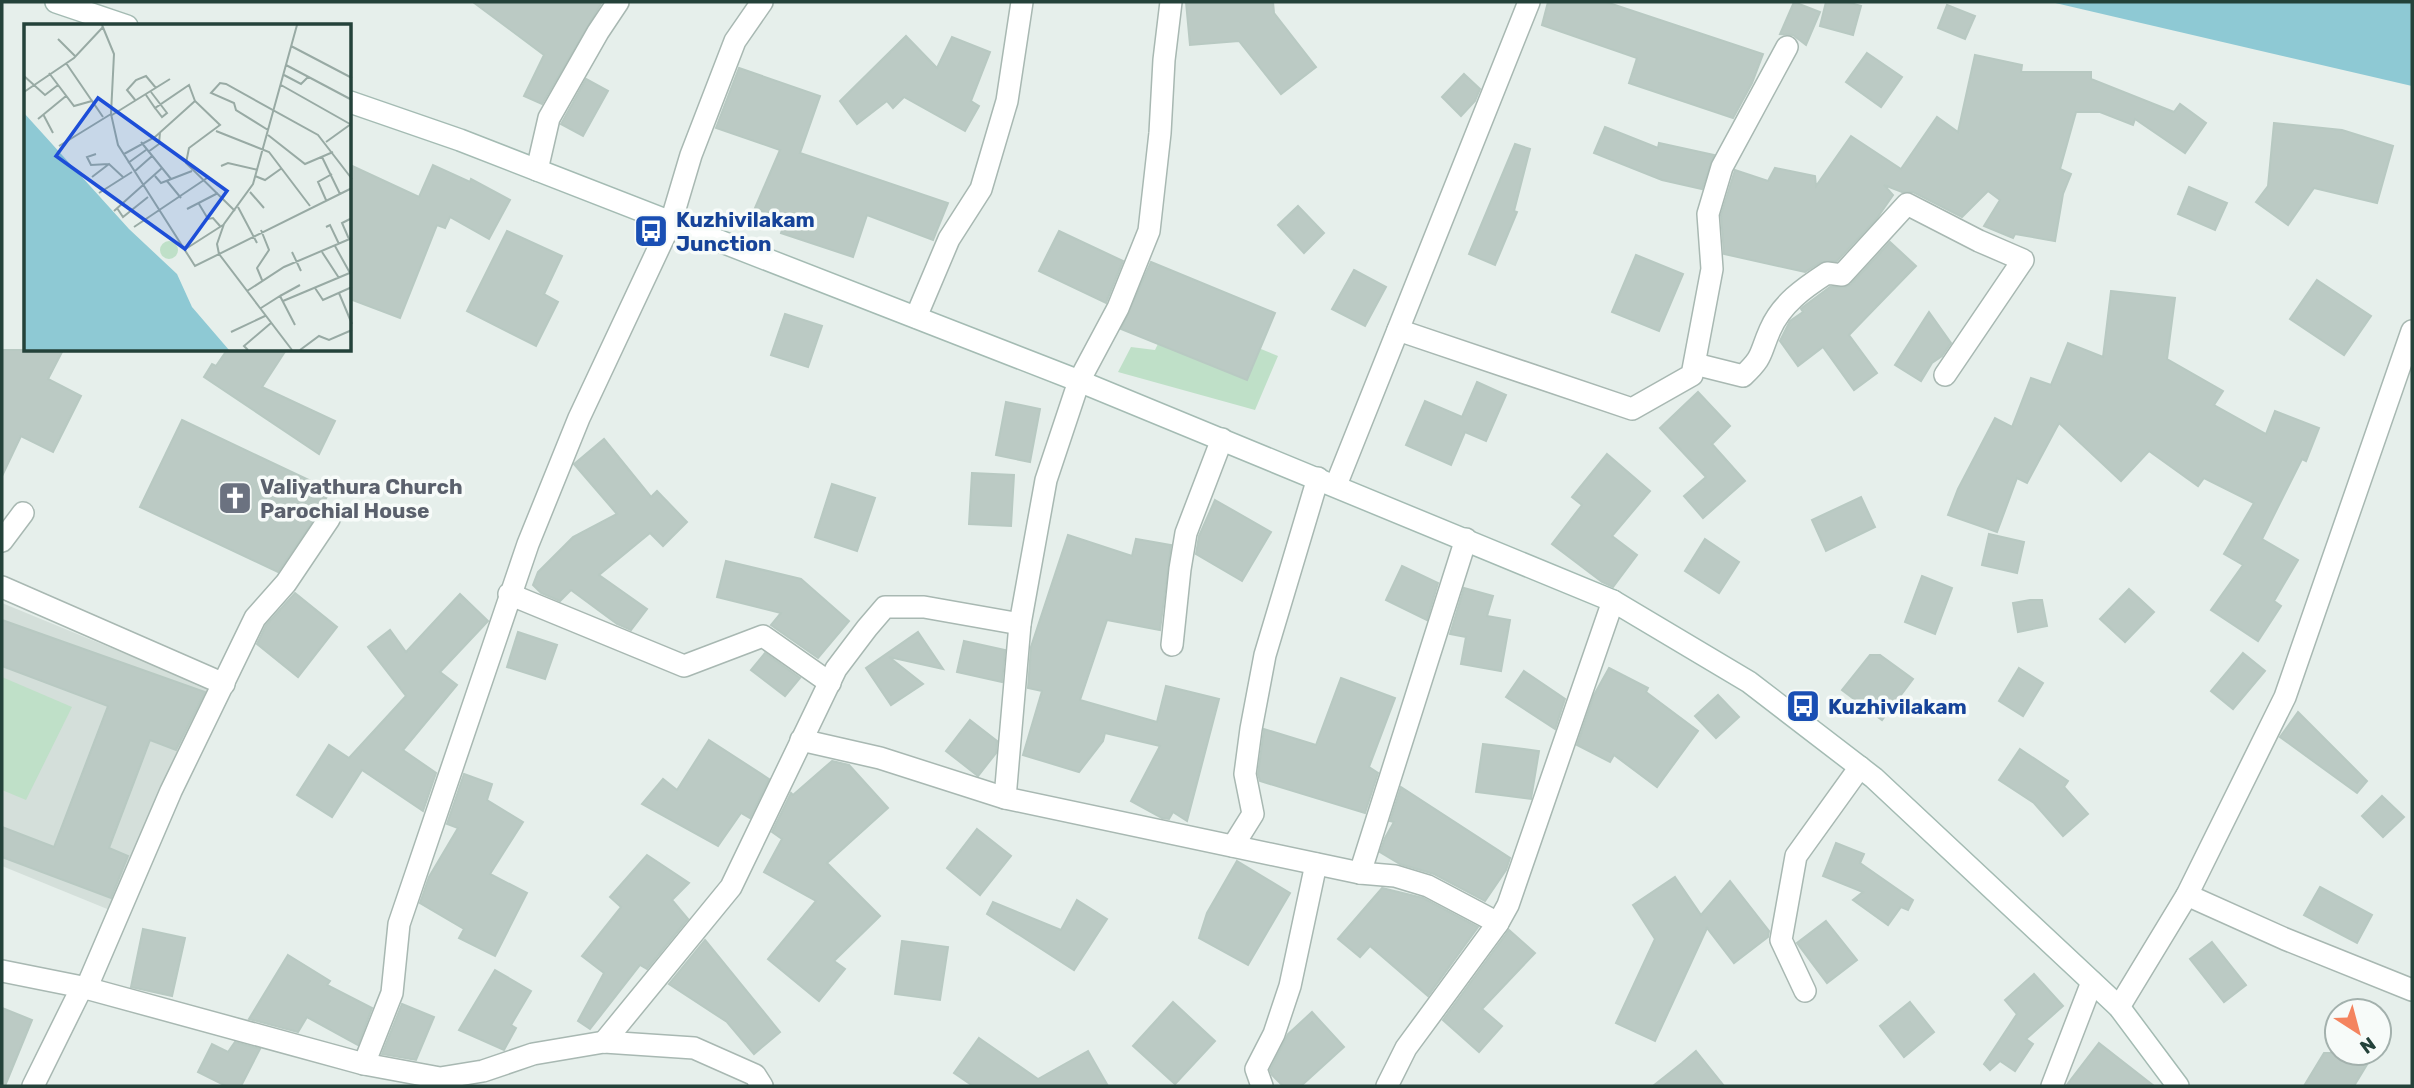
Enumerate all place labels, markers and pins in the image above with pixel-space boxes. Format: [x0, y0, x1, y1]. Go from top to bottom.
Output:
place label: Kuzhivilakam Junction [676, 207, 815, 256]
bus stop icon: Kuzhivilakam Junction [632, 212, 670, 250]
place label: Valiyathura Church Parochial House [260, 474, 463, 523]
church icon: Valiyathura Church Parochial House [216, 479, 254, 517]
bus stop icon: Kuzhivilakam [1784, 687, 1822, 725]
place label: Kuzhivilakam [1828, 694, 1967, 719]

